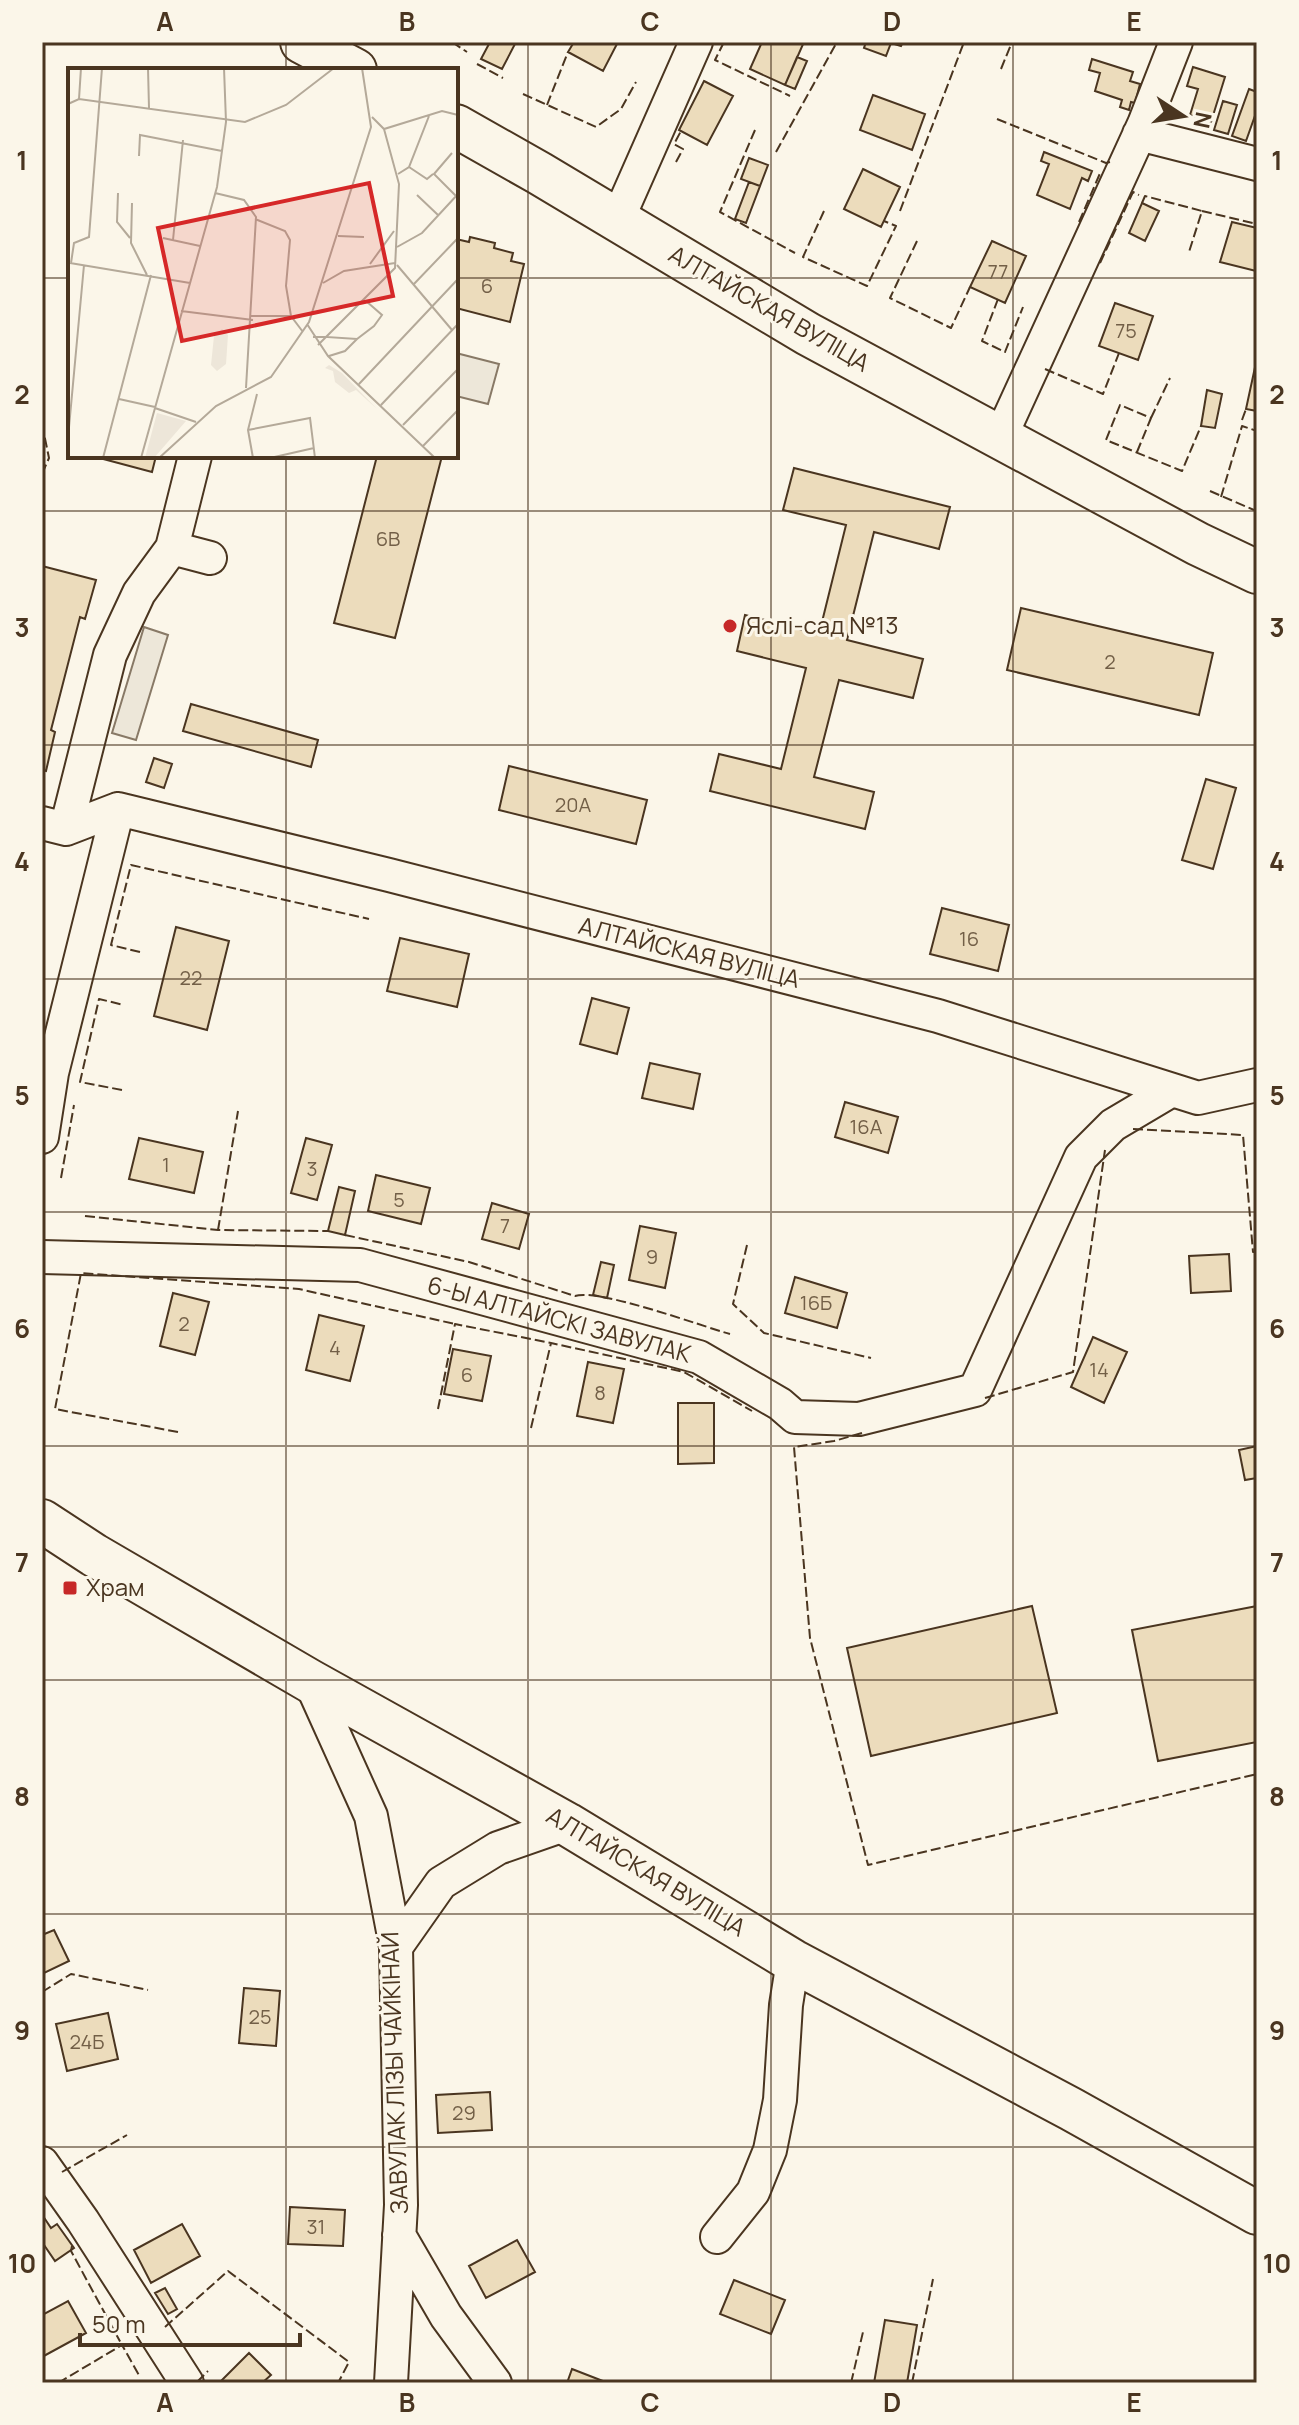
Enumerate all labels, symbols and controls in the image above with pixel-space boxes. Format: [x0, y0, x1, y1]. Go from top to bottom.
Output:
text: A [156, 3, 174, 39]
text: B [399, 3, 415, 39]
text: C [640, 3, 660, 39]
text: D [883, 3, 901, 39]
text: E [1126, 3, 1142, 39]
inset map [68, 68, 458, 458]
north arrow [1143, 76, 1223, 156]
text: N [1186, 109, 1219, 131]
text: 1 [16, 142, 28, 178]
text: 1 [1271, 142, 1283, 178]
street label: АЛТАЙСКАЯ ВУЛІЦА [663, 237, 876, 379]
house number: 77 [988, 258, 1008, 285]
house number: 6 [481, 272, 493, 299]
house number: 75 [1115, 317, 1137, 344]
text: 2 [14, 376, 30, 412]
text: 2 [1269, 376, 1285, 412]
house number: 6В [376, 525, 400, 552]
place label: Яслі-сад №13 [746, 608, 898, 641]
text: 3 [14, 609, 30, 645]
text: 3 [1269, 609, 1285, 645]
marker: Яслі-сад №13 [721, 617, 739, 635]
house number: 2 [1104, 648, 1116, 675]
house number: 20А [555, 791, 591, 818]
text: 4 [14, 843, 30, 879]
text: 4 [1269, 843, 1285, 879]
street label: АЛТАЙСКАЯ ВУЛІЦА [575, 908, 803, 995]
house number: 16 [959, 925, 979, 952]
house number: 22 [180, 964, 202, 991]
text: 5 [14, 1077, 30, 1113]
text: 5 [1269, 1077, 1285, 1113]
house number: 16А [850, 1113, 883, 1140]
house number: 1 [162, 1151, 170, 1178]
house number: 3 [306, 1155, 318, 1182]
house number: 5 [393, 1186, 405, 1213]
house number: 7 [500, 1212, 510, 1239]
house number: 9 [646, 1243, 658, 1270]
street label: 6-Ы АЛТАЙСКІ ЗАВУЛАК [424, 1267, 696, 1370]
house number: 16Б [800, 1289, 832, 1316]
text: 6 [14, 1310, 30, 1346]
house number: 2 [178, 1310, 190, 1337]
text: 6 [1269, 1310, 1285, 1346]
house number: 4 [329, 1334, 341, 1361]
house number: 14 [1089, 1356, 1109, 1383]
house number: 6 [461, 1361, 473, 1388]
house number: 8 [594, 1379, 606, 1406]
text: 7 [15, 1544, 29, 1580]
text: 7 [1270, 1544, 1284, 1580]
place label: Храм [86, 1570, 145, 1603]
marker: Храм [61, 1579, 79, 1597]
text: 8 [14, 1778, 30, 1814]
text: 8 [1269, 1778, 1285, 1814]
street label: АЛТАЙСКАЯ ВУЛІЦА [541, 1798, 753, 1943]
street label: ЗАВУЛАК ЛІЗЫ ЧАЙКІНАЙ [372, 1931, 415, 2215]
house number: 25 [249, 2003, 271, 2030]
text: 9 [14, 2012, 30, 2048]
text: 9 [1269, 2012, 1285, 2048]
house number: 24Б [70, 2028, 104, 2055]
house number: 29 [452, 2099, 476, 2126]
house number: 31 [307, 2213, 325, 2240]
text: 10 [8, 2245, 36, 2281]
text: 10 [1263, 2245, 1291, 2281]
scale bar [80, 2297, 300, 2347]
text: 50 m [92, 2307, 146, 2340]
text: A [156, 2384, 174, 2420]
text: B [399, 2384, 415, 2420]
text: C [640, 2384, 660, 2420]
text: D [883, 2384, 901, 2420]
text: E [1126, 2384, 1142, 2420]

